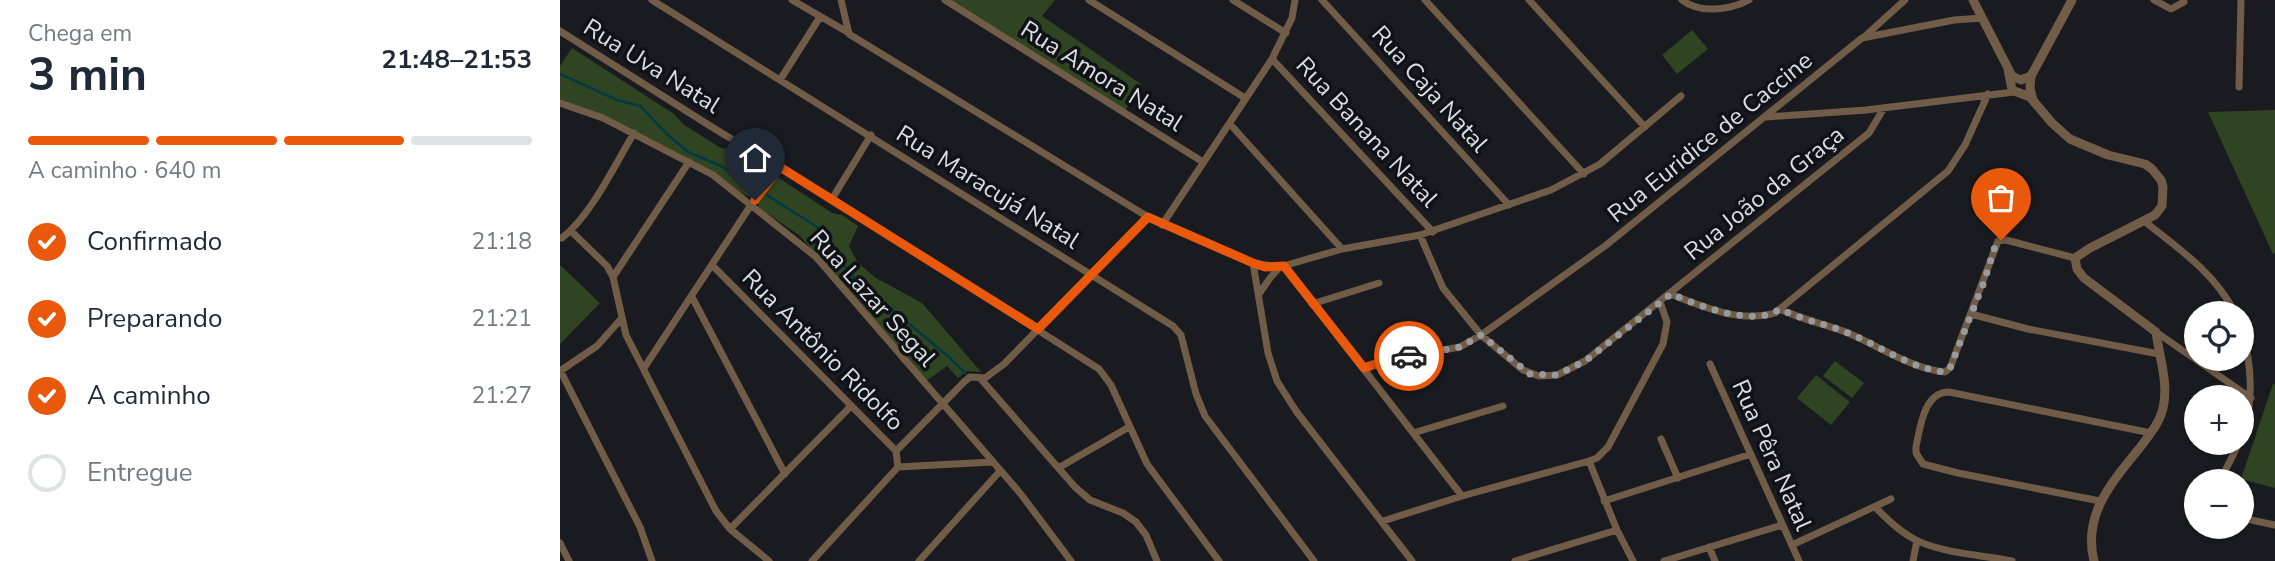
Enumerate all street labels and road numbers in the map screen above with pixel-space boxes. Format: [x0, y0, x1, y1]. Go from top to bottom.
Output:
street label: Rua Uva Natal [578, 11, 726, 121]
street label: Rua Amora Natal [1015, 13, 1189, 139]
street label: Rua Caja Natal [1365, 19, 1495, 159]
street label: Rua Euridice de Caccine [1601, 44, 1819, 230]
street label: Rua Banana Natal [1289, 50, 1445, 214]
street label: Rua Maracujá Natal [890, 118, 1086, 256]
street label: Rua João da Graça [1677, 119, 1851, 267]
street label: Rua Lazar Segal [803, 223, 943, 373]
street label: Rua Antônio Ridolfo [735, 262, 911, 438]
street label: Rua Pêra Natal [1724, 375, 1820, 535]

